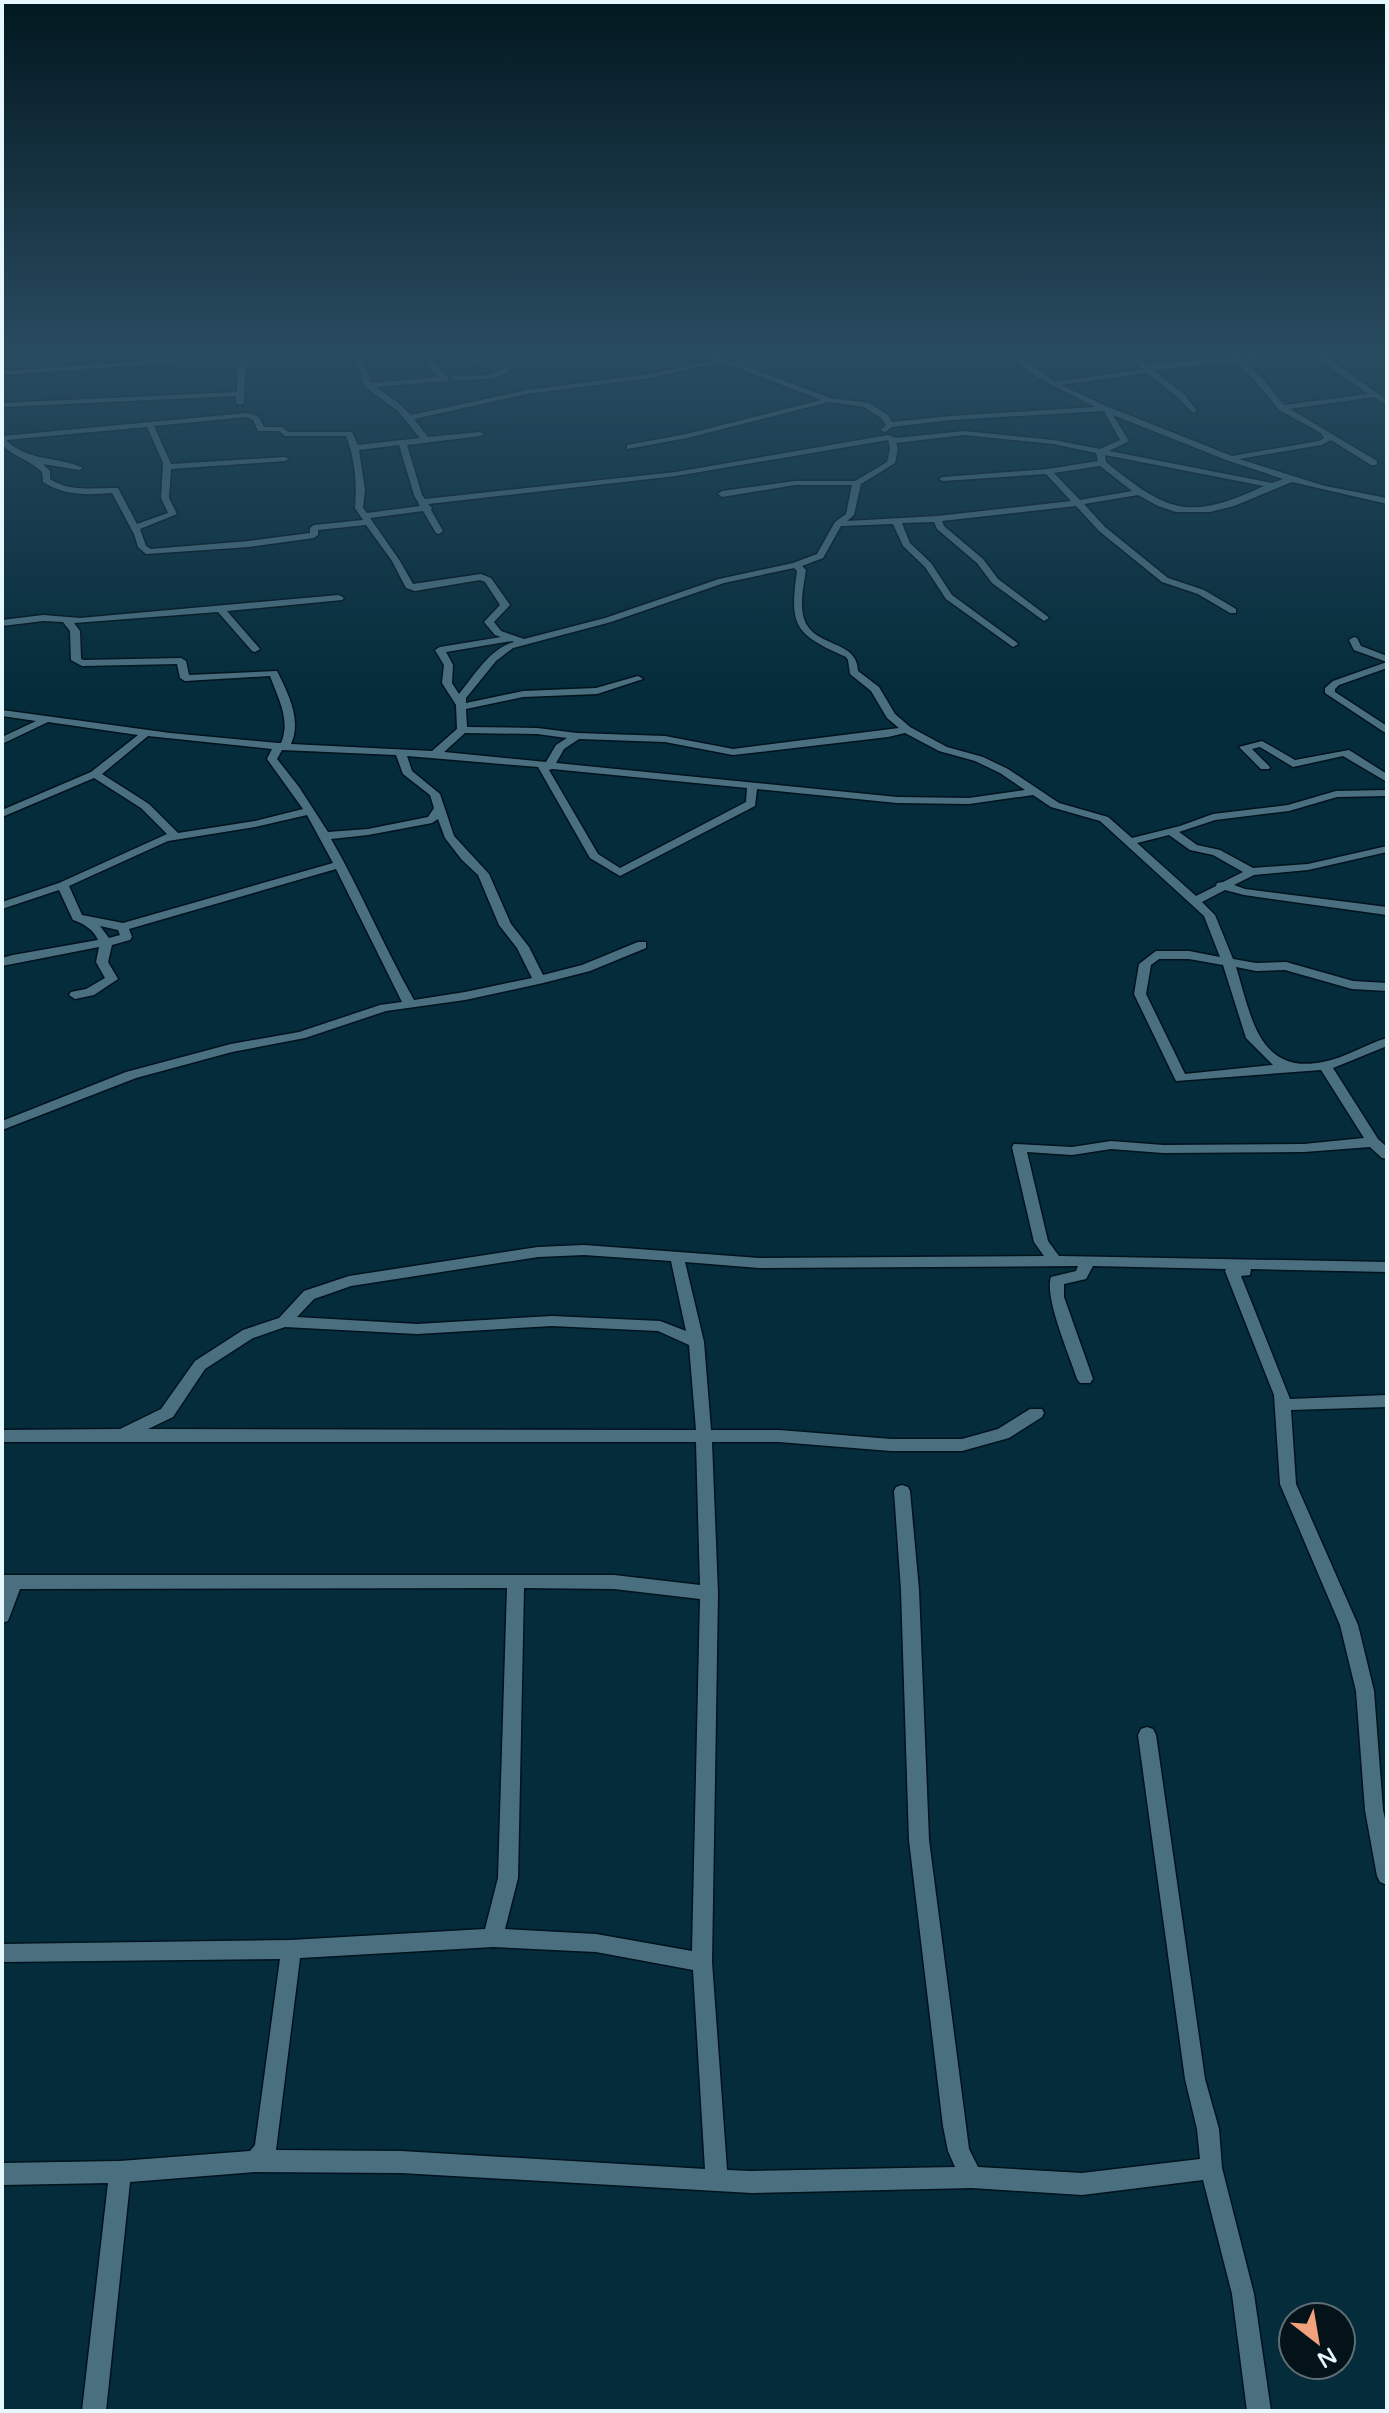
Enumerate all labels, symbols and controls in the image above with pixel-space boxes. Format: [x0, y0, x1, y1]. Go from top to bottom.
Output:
north arrow [1277, 2301, 1357, 2381]
text: N [1313, 2342, 1341, 2373]

